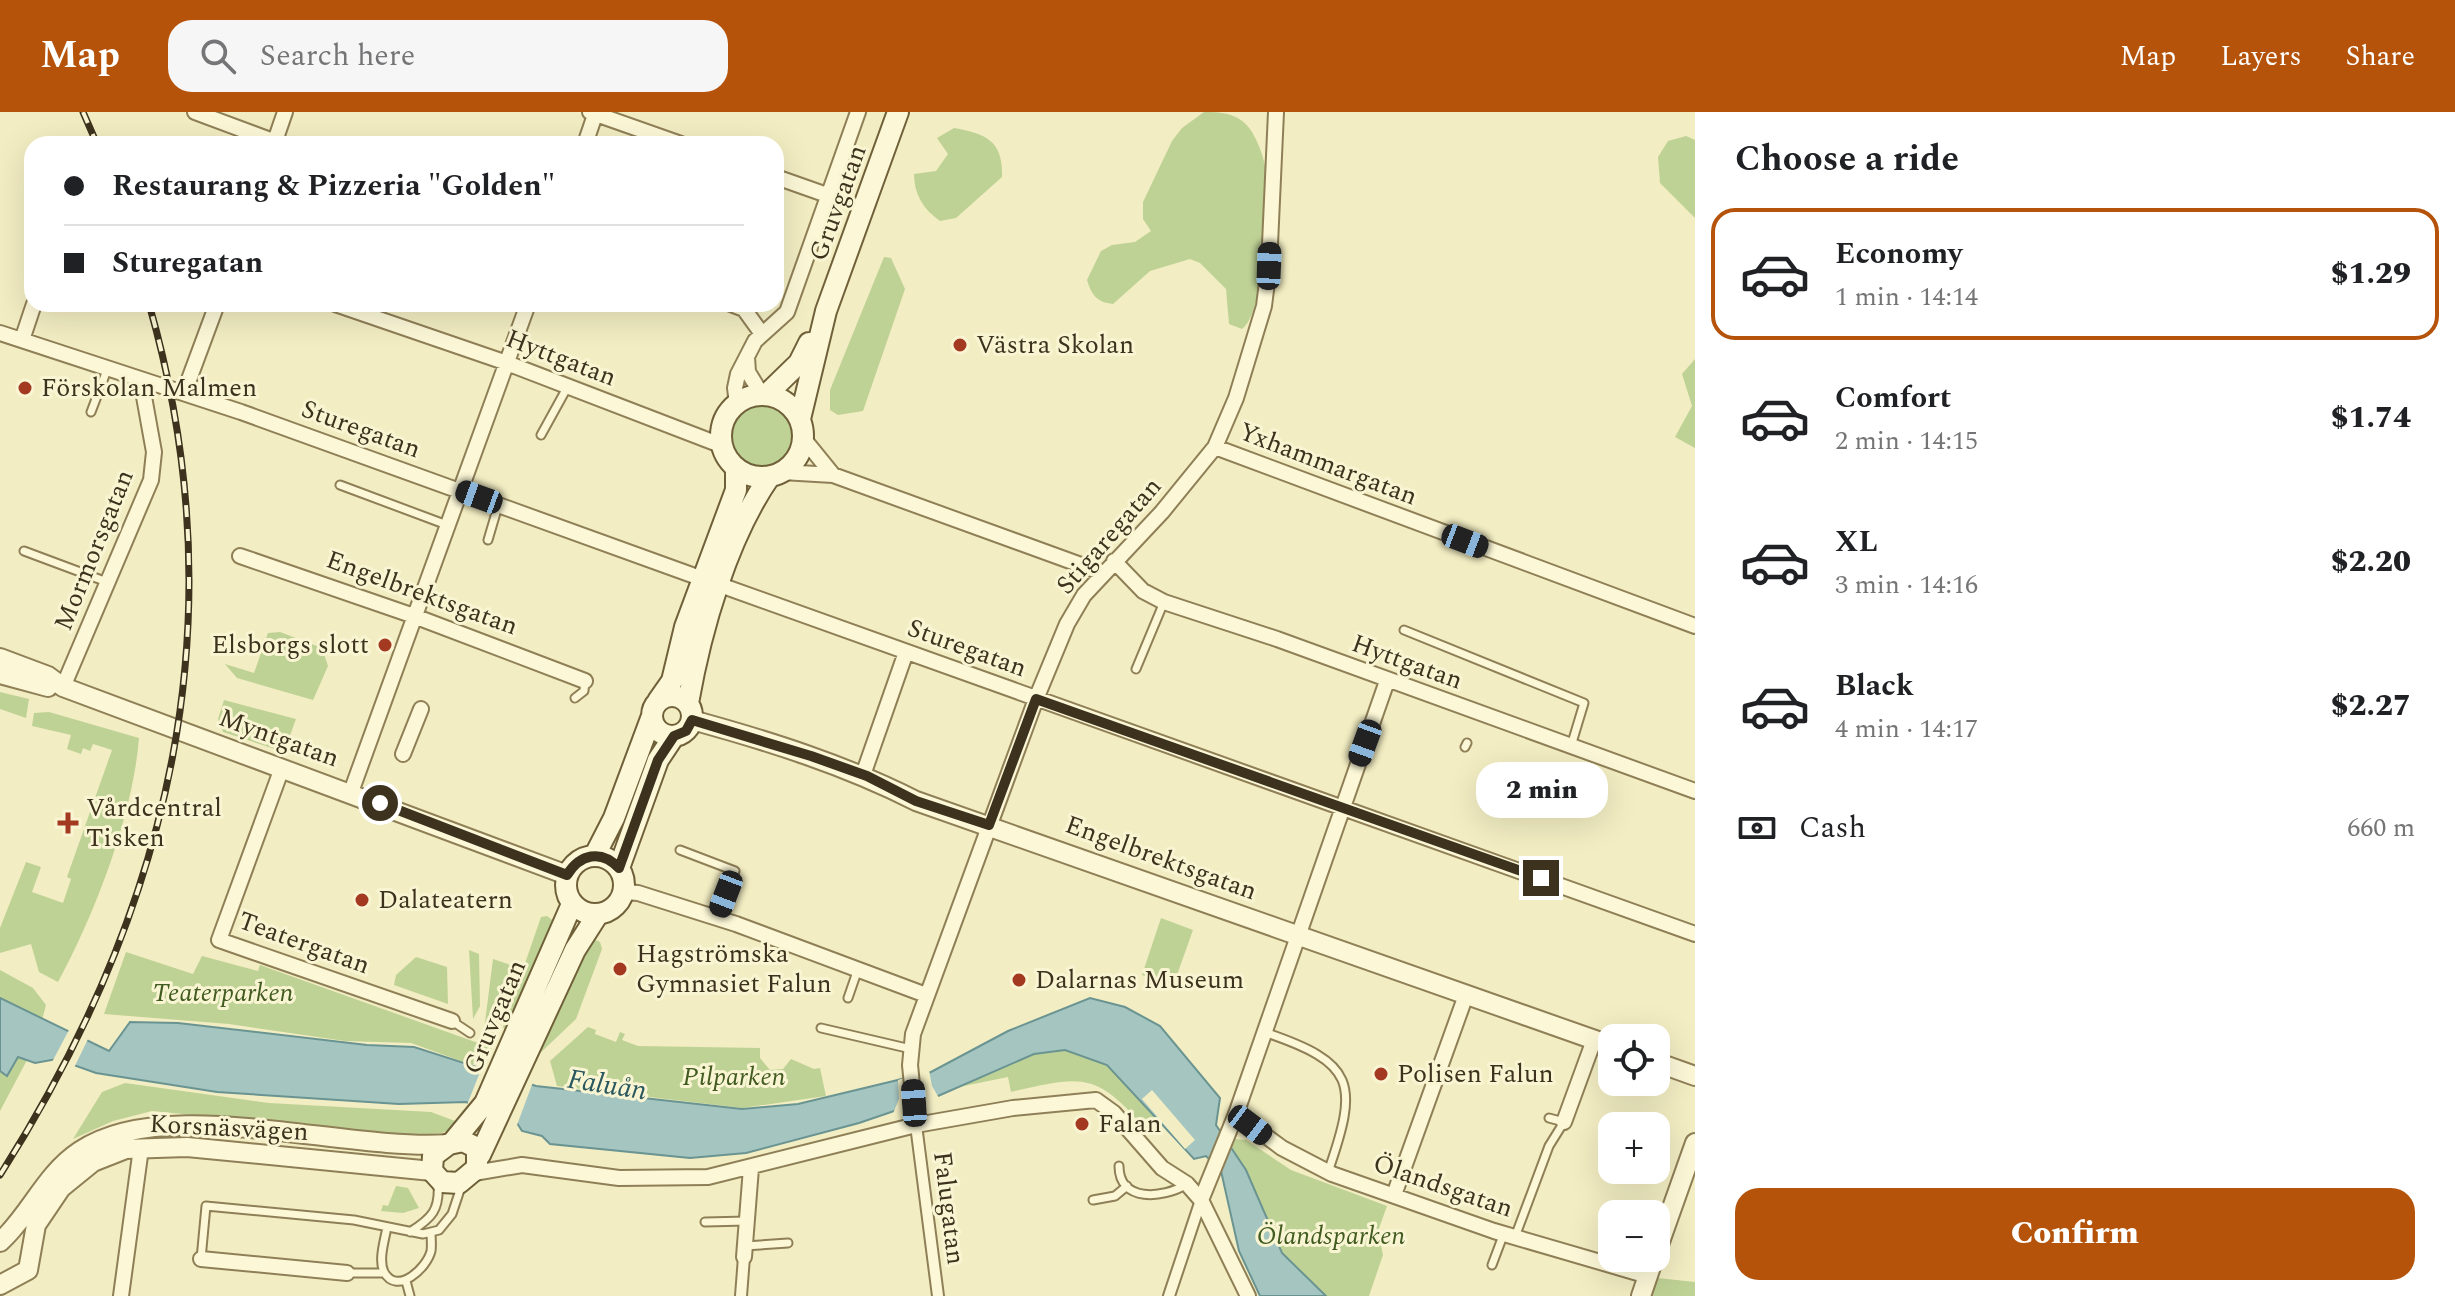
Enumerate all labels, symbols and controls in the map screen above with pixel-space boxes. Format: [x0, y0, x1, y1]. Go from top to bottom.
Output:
search box [168, 20, 728, 92]
text: Map [40, 27, 120, 85]
text: Search here [260, 33, 415, 79]
icon: search [196, 34, 240, 78]
text: Map [2120, 35, 2176, 78]
text: Layers [2220, 35, 2302, 78]
text: Share [2346, 35, 2415, 78]
text: Choose a ride [1735, 132, 1959, 187]
street label: Gruvgatan [799, 139, 877, 267]
text: Restaurang & Pizzeria "Golden" [112, 163, 555, 209]
text: Economy [1835, 231, 1962, 277]
icon: car [1739, 238, 1811, 310]
text: Sturegatan [112, 240, 263, 286]
car [1256, 242, 1282, 290]
text: $1.29 [2331, 251, 2411, 297]
text: 1 min · 14:14 [1835, 277, 1978, 317]
street label: Hyttgatan [500, 319, 622, 397]
place label: Västra Skolan [976, 325, 1134, 365]
marker: Västra Skolan [951, 336, 969, 354]
place label: Förskolan Malmen [41, 368, 257, 408]
text: Comfort [1835, 375, 1951, 421]
marker: Förskolan Malmen [16, 379, 34, 397]
icon: car [1739, 382, 1811, 454]
street label: Sturegatan [296, 389, 426, 469]
text: $1.74 [2331, 395, 2411, 441]
street label: Yxhammargatan [1233, 412, 1423, 516]
text: 2 min · 14:15 [1835, 421, 1978, 461]
street label: Mormorsgatan [43, 463, 145, 637]
street label: Stigaregatan [1046, 468, 1172, 604]
car [452, 478, 506, 516]
text: XL [1835, 519, 1878, 565]
car [1438, 521, 1492, 561]
icon: car [1739, 526, 1811, 598]
text: $2.20 [2331, 539, 2411, 585]
street label: Engelbrektsgatan [321, 540, 523, 646]
text: 3 min · 14:16 [1835, 565, 1978, 605]
street label: Sturegatan [902, 608, 1032, 688]
street label: Hyttgatan [1346, 623, 1468, 701]
place label: Elsborgs slott [211, 625, 369, 665]
marker: Elsborgs slott [376, 636, 394, 654]
text: Black [1835, 663, 1914, 709]
icon: car [1739, 670, 1811, 742]
text: $2.27 [2331, 683, 2411, 729]
street label: Myntgatan [213, 698, 345, 778]
text: 4 min · 14:17 [1835, 709, 1978, 749]
car [1346, 716, 1384, 770]
callout: 2 min [1475, 762, 1607, 818]
text: 2 min [1506, 770, 1578, 810]
route start [362, 785, 398, 821]
place label: Vårdcentral Tisken [86, 788, 222, 858]
street label: Engelbrektsgatan [1060, 805, 1262, 911]
text: Cash [1799, 805, 1866, 851]
icon: cash [1735, 806, 1779, 850]
text: 660 m [2347, 808, 2415, 848]
marker: Vårdcentral Tisken [57, 812, 79, 834]
route end [1523, 860, 1559, 896]
car [706, 867, 746, 921]
place label: Dalateatern [378, 880, 513, 920]
marker: Dalateatern [353, 891, 371, 909]
street label: Teatergatan [233, 901, 375, 985]
place label: Hagströmska Gymnasiet Falun [636, 934, 832, 1004]
street label: Gruvgatan [453, 953, 537, 1081]
marker: Hagströmska Gymnasiet Falun [611, 960, 629, 978]
place label: Dalarnas Museum [1035, 960, 1244, 1000]
marker: Dalarnas Museum [1010, 971, 1028, 989]
park label: Teaterparken [152, 973, 294, 1013]
map controls [1598, 1024, 1670, 1272]
button: locate [1598, 1024, 1670, 1096]
place label: Polisen Falun [1397, 1054, 1554, 1094]
park label: Pilparken [683, 1057, 786, 1097]
water label: Faluån [564, 1058, 650, 1113]
marker: Polisen Falun [1372, 1065, 1390, 1083]
car [900, 1078, 928, 1128]
car [1224, 1101, 1276, 1149]
street label: Korsnäsvägen [148, 1104, 310, 1152]
place label: Falan [1098, 1104, 1162, 1144]
button: + [1598, 1112, 1670, 1184]
marker: Falan [1073, 1115, 1091, 1133]
street label: Ölandsgatan [1368, 1143, 1518, 1229]
street label: Falugatan [922, 1149, 976, 1267]
button: Confirm [1735, 1188, 2415, 1280]
button: − [1598, 1200, 1670, 1272]
park label: Ölandsparken [1257, 1216, 1406, 1256]

